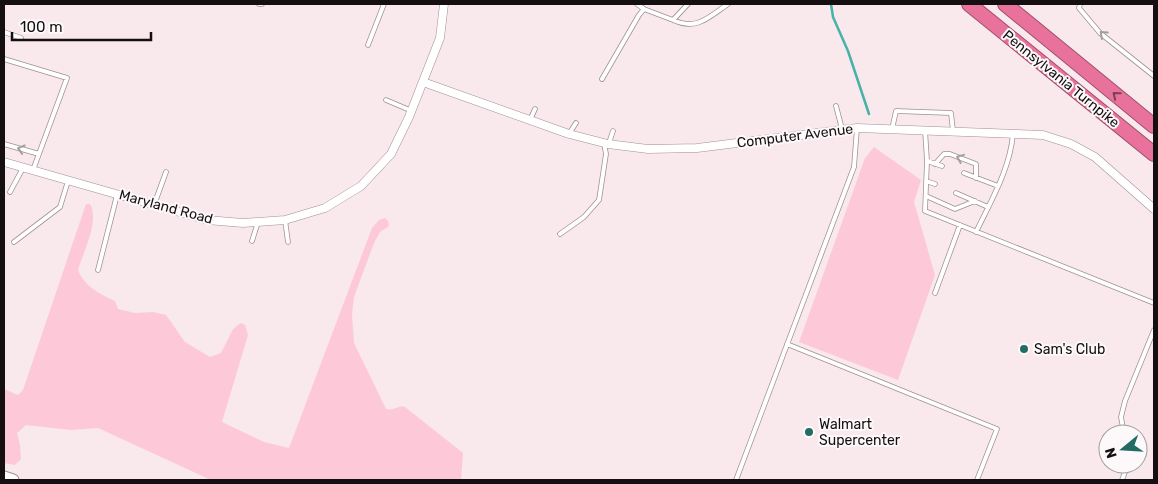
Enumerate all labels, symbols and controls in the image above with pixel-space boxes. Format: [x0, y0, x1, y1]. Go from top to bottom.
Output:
scale bar [12, 10, 151, 42]
text: 100 m [20, 18, 62, 36]
street label: Pennsylvania Turnpike [999, 27, 1123, 131]
one-way arrow [1100, 31, 1109, 40]
one-way arrow [1113, 92, 1122, 101]
street label: Computer Avenue [736, 120, 854, 152]
one-way arrow [18, 145, 26, 155]
one-way arrow [956, 153, 965, 164]
street label: Maryland Road [117, 186, 215, 228]
place label: Sam's Club [1034, 341, 1105, 358]
marker: Sam's Club [1018, 343, 1030, 355]
place label: Walmart Supercenter [819, 416, 901, 449]
north arrow [1098, 424, 1148, 474]
marker: Walmart Supercenter [803, 426, 815, 438]
text: N [1101, 445, 1121, 460]

